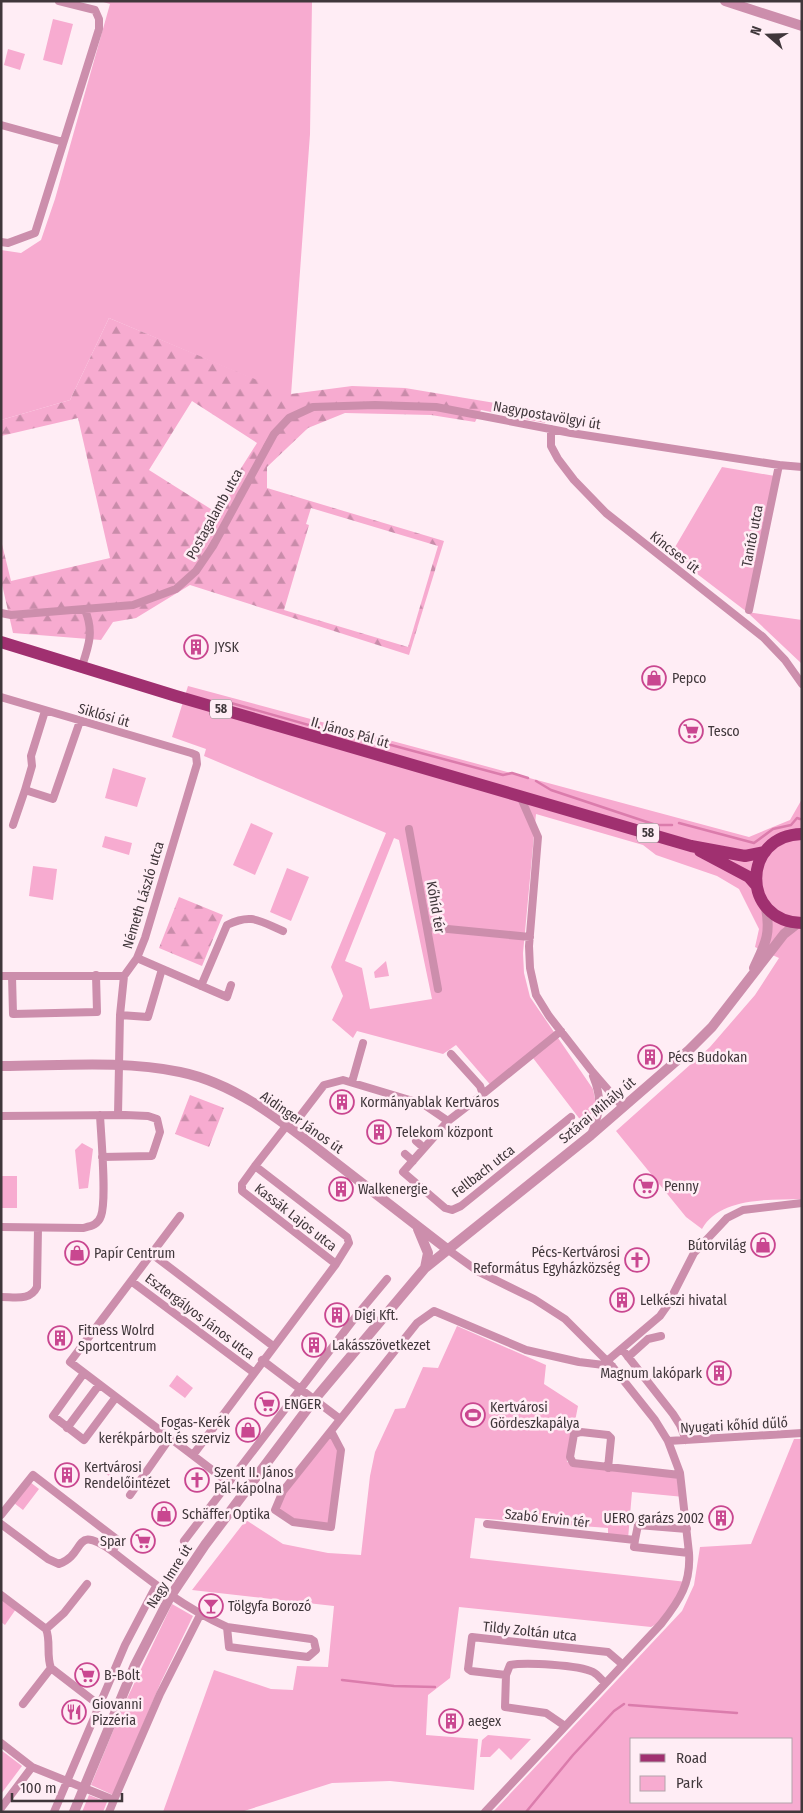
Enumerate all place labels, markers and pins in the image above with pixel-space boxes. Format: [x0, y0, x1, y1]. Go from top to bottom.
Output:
building icon: JYSK [183, 634, 209, 660]
place label: JYSK [214, 639, 239, 656]
shop icon: Pepco [641, 665, 667, 691]
place label: Pepco [672, 670, 706, 687]
supermarket icon: Tesco [678, 718, 704, 744]
place label: Tesco [708, 723, 740, 740]
building icon: Pécs Budokan [637, 1044, 663, 1070]
place label: Pécs Budokan [668, 1049, 747, 1066]
building icon: Kormányablak Kertváros [329, 1089, 355, 1115]
place label: Kormányablak Kertváros [360, 1094, 499, 1111]
building icon: Telekom központ [366, 1119, 392, 1145]
place label: Telekom központ [396, 1124, 493, 1141]
supermarket icon: Penny [633, 1173, 659, 1199]
building icon: Walkenergie [328, 1176, 354, 1202]
place label: Penny [664, 1178, 699, 1195]
place label: Walkenergie [358, 1181, 428, 1198]
shop icon: Bútorvilág [750, 1232, 776, 1258]
place label: Bútorvilág [688, 1237, 746, 1254]
shop icon: Papír Centrum [64, 1240, 90, 1266]
place label: Pécs-Kertvárosi Református Egyházközség [473, 1244, 620, 1277]
place label: Papír Centrum [94, 1245, 175, 1262]
church icon: Pécs-Kertvárosi Református Egyházközség [624, 1247, 650, 1273]
building icon: Lelkészi hivatal [609, 1287, 635, 1313]
place label: Lelkészi hivatal [640, 1292, 727, 1309]
building icon: Digi Kft. [324, 1302, 350, 1328]
place label: Digi Kft. [354, 1307, 398, 1324]
place label: Fitness Wolrd Sportcentrum [78, 1322, 157, 1355]
building icon: Fitness Wolrd Sportcentrum [47, 1325, 73, 1351]
building icon: Lakásszövetkezet [301, 1332, 327, 1358]
place label: Lakásszövetkezet [332, 1337, 431, 1354]
building icon: Magnum lakópark [706, 1360, 732, 1386]
place label: Magnum lakópark [600, 1365, 702, 1382]
supermarket icon: ENGER [254, 1391, 280, 1417]
place label: ENGER [284, 1396, 322, 1413]
place label: Kertvárosi Gördeszkapálya [490, 1399, 580, 1432]
sports icon: Kertvárosi Gördeszkapálya [460, 1402, 486, 1428]
place label: Fogas-Kerék kerékpárbolt és szerviz [99, 1414, 230, 1447]
shop icon: Fogas-Kerék kerékpárbolt és szerviz [235, 1417, 261, 1443]
place label: Kertvárosi Rendelőintézet [84, 1459, 171, 1492]
building icon: Kertvárosi Rendelőintézet [54, 1462, 80, 1488]
place label: Szent II. János Pál-kápolna [214, 1464, 293, 1497]
church icon: Szent II. János Pál-kápolna [184, 1467, 210, 1493]
shop icon: Schäffer Optika [151, 1501, 177, 1527]
building icon: UERO garázs 2002 [708, 1505, 734, 1531]
place label: Schäffer Optika [182, 1506, 270, 1523]
place label: UERO garázs 2002 [604, 1510, 704, 1527]
supermarket icon: Spar [130, 1528, 156, 1554]
place label: Spar [100, 1533, 126, 1550]
bar icon: Tölgyfa Borozó [198, 1593, 224, 1619]
place label: Tölgyfa Borozó [228, 1598, 311, 1615]
supermarket icon: B-Bolt [74, 1662, 100, 1688]
place label: B-Bolt [104, 1667, 141, 1684]
place label: Giovanni Pizzéria [92, 1696, 142, 1729]
restaurant icon: Giovanni Pizzéria [61, 1699, 87, 1725]
building icon: aegex [438, 1708, 464, 1734]
place label: aegex [468, 1713, 502, 1730]

